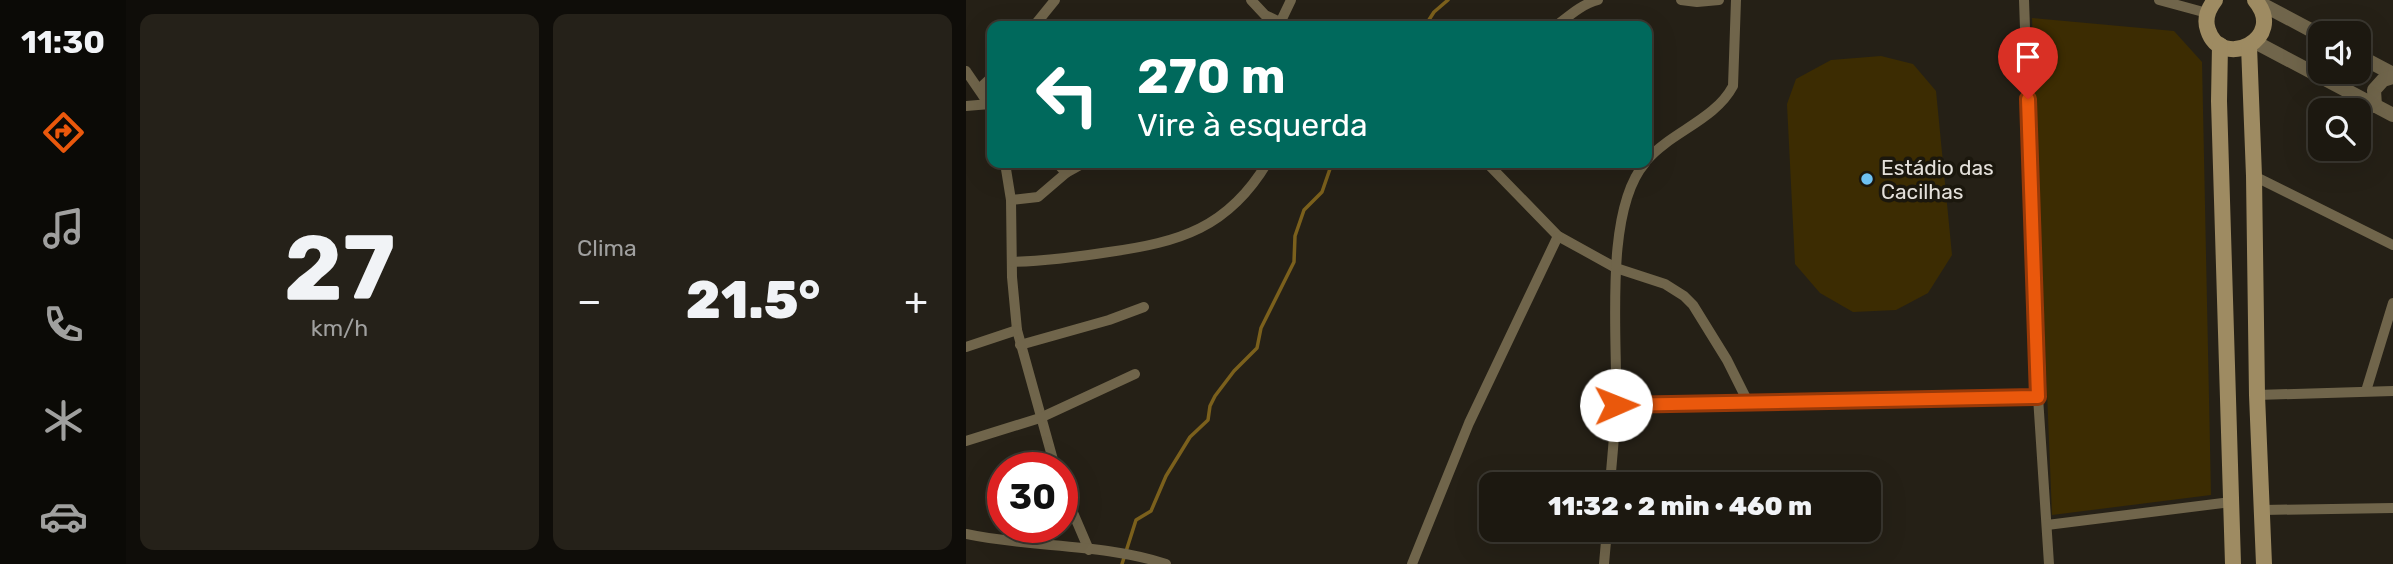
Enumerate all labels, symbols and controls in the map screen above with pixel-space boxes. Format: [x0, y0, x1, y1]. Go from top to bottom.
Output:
map controls [2308, 21, 2371, 161]
button: sound [2308, 21, 2371, 84]
text: 11:30 [21, 23, 105, 61]
pin [1998, 27, 2058, 99]
icon: arrive [2009, 38, 2047, 76]
text: 270 m [1137, 47, 1286, 105]
icon: left [1022, 49, 1113, 140]
button: search [2308, 98, 2371, 161]
text: Vire à esquerda [1137, 106, 1368, 144]
icon: directions [39, 108, 88, 157]
place label: Estádio das Cacilhas [1881, 155, 1994, 204]
marker: Estádio das Cacilhas [1859, 171, 1875, 187]
icon: music [39, 204, 88, 253]
text: 27 [284, 214, 395, 322]
text: Clima [577, 234, 637, 262]
text: 21.5° [686, 269, 820, 331]
text: − [577, 278, 602, 324]
text: + [904, 278, 928, 324]
icon: phone [39, 300, 88, 349]
text: km/h [311, 314, 368, 342]
position arrow [1579, 368, 1653, 442]
icon: climate [39, 396, 88, 445]
speed limit sign: 30 [987, 452, 1078, 543]
text: 11:32 · 2 min · 460 m [1548, 491, 1812, 522]
icon: car [39, 492, 88, 541]

